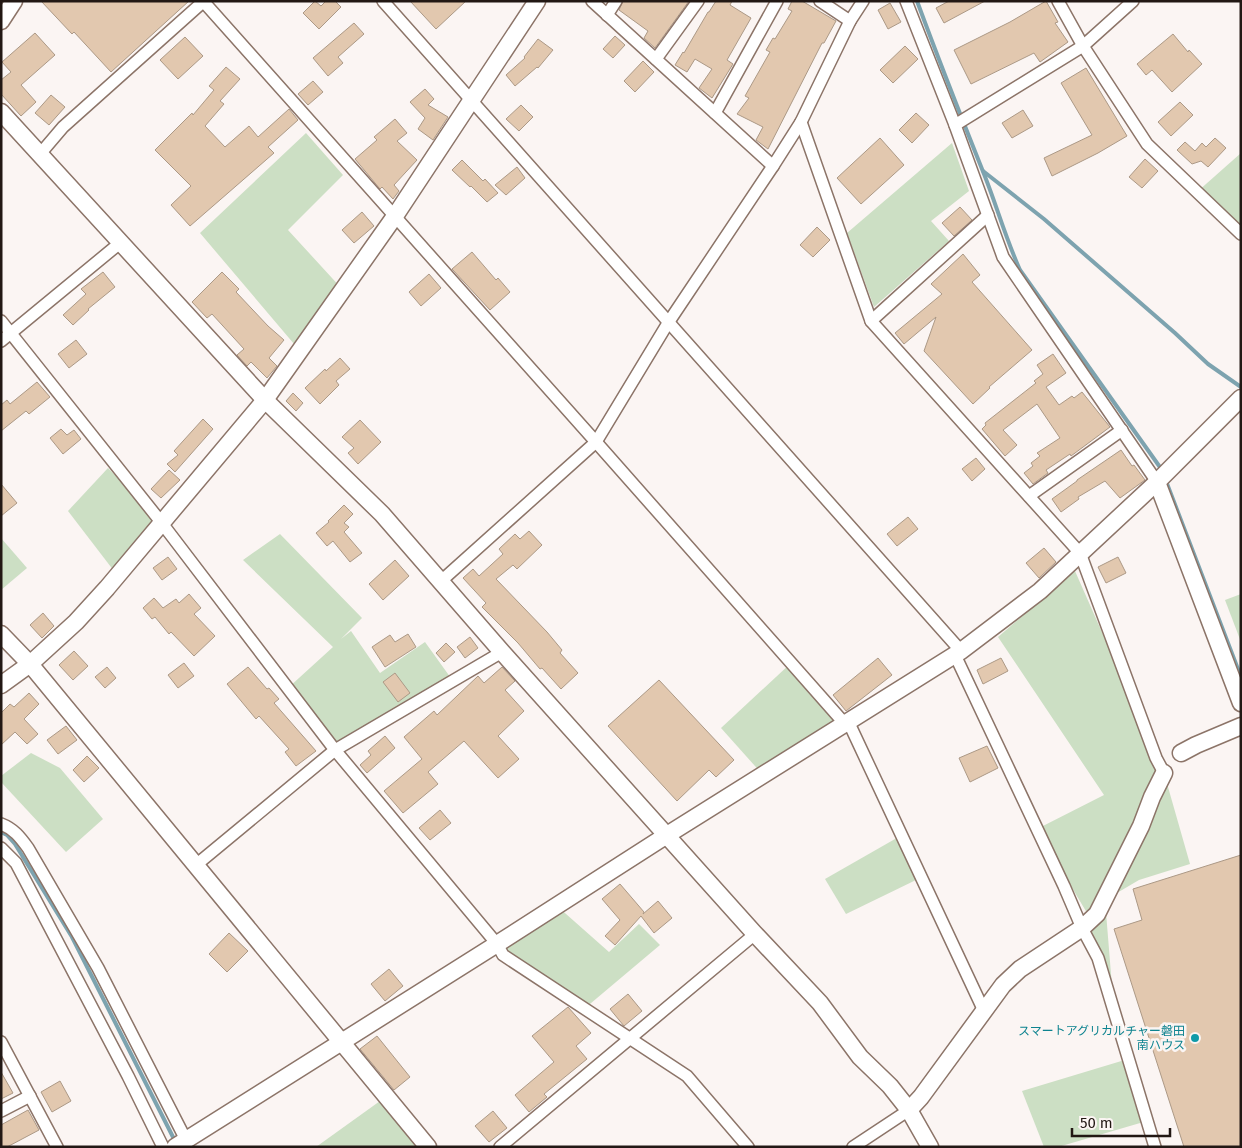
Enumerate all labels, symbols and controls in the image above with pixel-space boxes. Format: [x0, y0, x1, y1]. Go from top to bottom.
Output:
place label: スマートアグリカルチャー磐田 南ハウス [1018, 1024, 1185, 1052]
marker: スマートアグリカルチャー磐田 南ハウス [1189, 1032, 1201, 1044]
scale bar [1072, 1106, 1170, 1138]
text: 50 m [1080, 1114, 1113, 1132]

